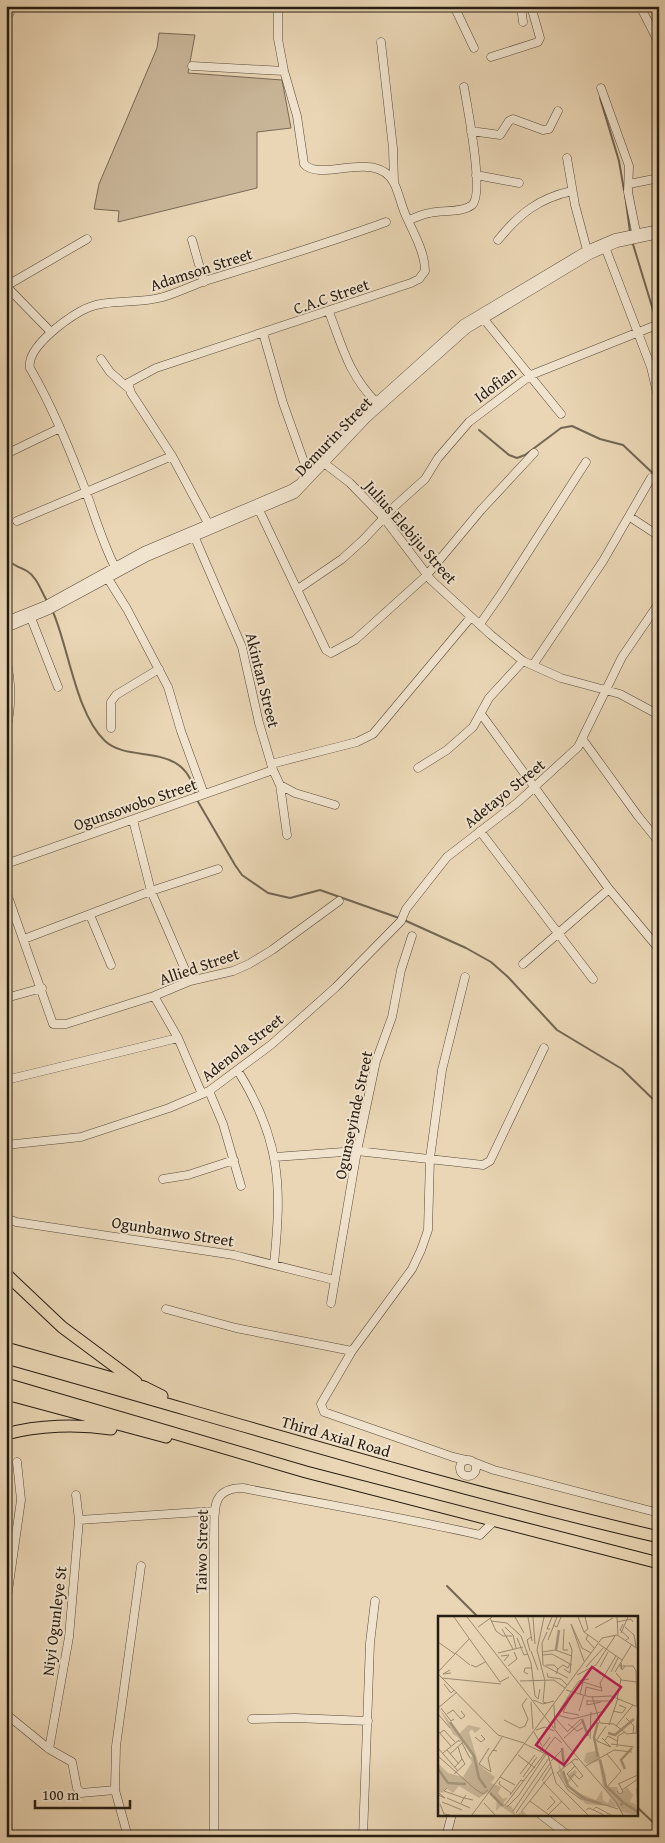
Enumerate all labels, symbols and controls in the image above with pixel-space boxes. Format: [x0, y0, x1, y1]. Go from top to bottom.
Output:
street label: Adamson Street [147, 241, 256, 297]
street label: C.A.C Street [290, 272, 373, 320]
street label: Idofian [469, 360, 521, 408]
street label: Demurin Street [289, 390, 378, 481]
street label: Julius Elebiju Street [358, 473, 463, 590]
street label: Akintan Street [240, 630, 287, 731]
street label: Adetayo Street [458, 752, 550, 833]
street label: Ogunsowobo Street [70, 771, 200, 836]
street label: Allied Street [156, 941, 243, 991]
street label: Adenola Street [196, 1007, 289, 1087]
street label: Ogunseyinde Street [328, 1048, 378, 1181]
street label: Ogunbanwo Street [110, 1209, 236, 1253]
street label: Third Axial Road [279, 1409, 394, 1463]
street label: Taiwo Street [188, 1509, 214, 1593]
street label: Niyi Ogunleye St [35, 1564, 73, 1677]
inset map [438, 1616, 638, 1816]
scale bar [35, 1778, 130, 1810]
text: 100 m [42, 1784, 80, 1805]

